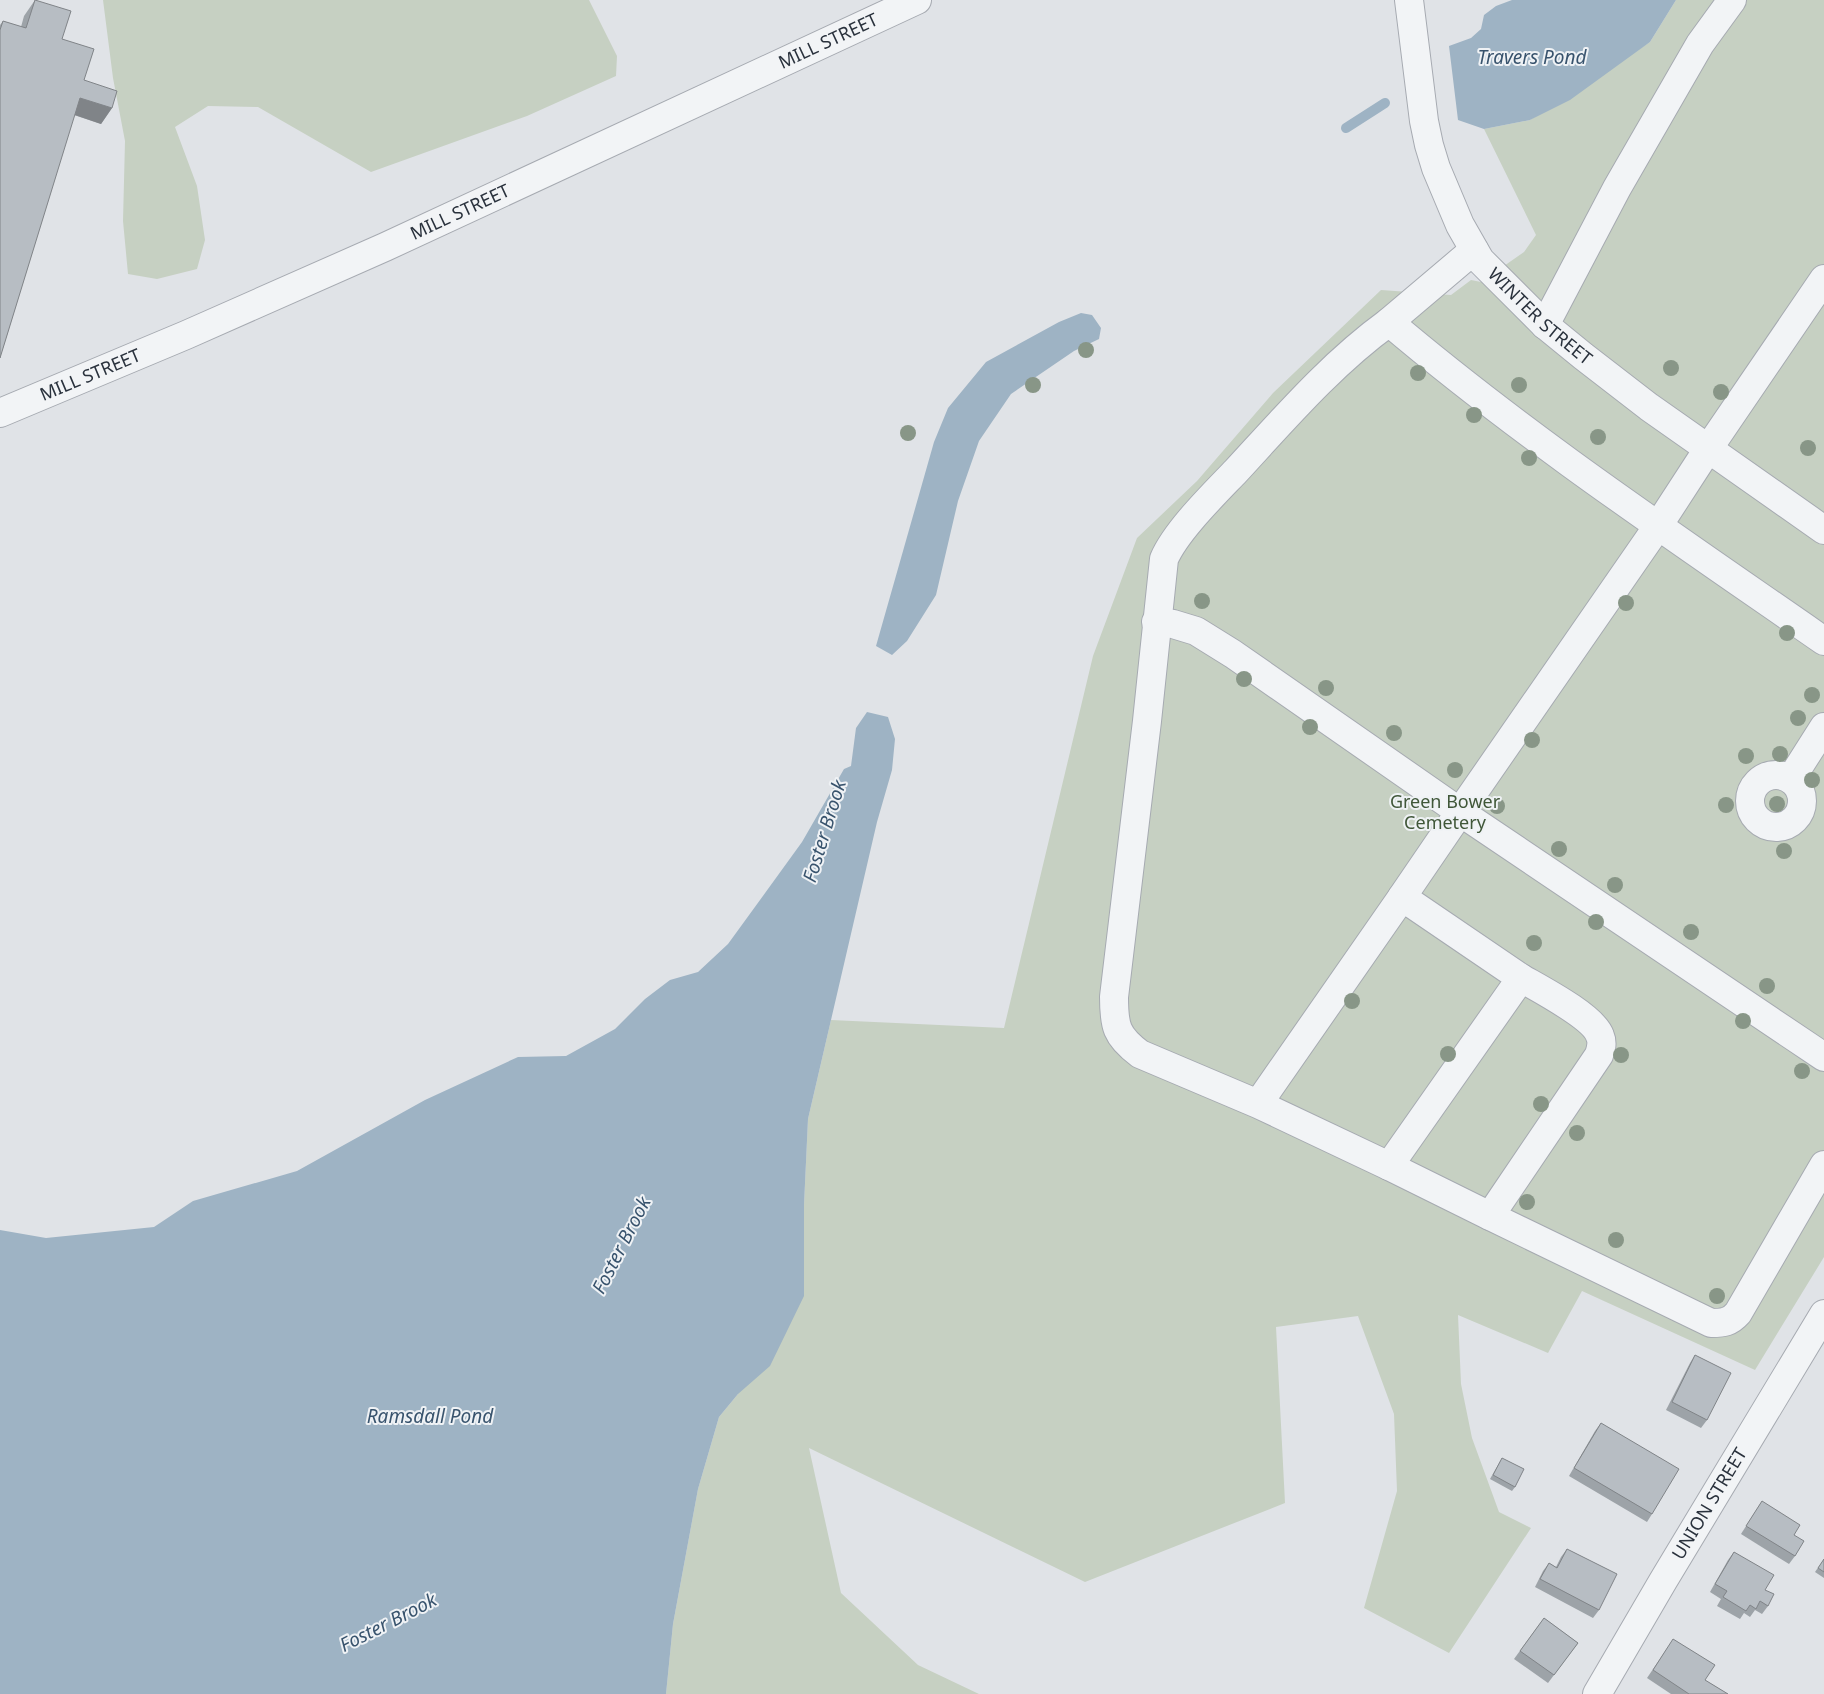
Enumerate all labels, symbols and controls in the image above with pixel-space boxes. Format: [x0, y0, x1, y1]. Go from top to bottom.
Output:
street label: MILL STREET [774, 7, 881, 74]
water label: Travers Pond [1477, 44, 1588, 70]
street label: MILL STREET [406, 178, 513, 245]
street label: WINTER STREET [1483, 262, 1597, 370]
street label: MILL STREET [36, 342, 144, 406]
water label: Foster Brook [796, 776, 852, 885]
park label: Green Bower Cemetery [1390, 789, 1501, 834]
water label: Foster Brook [585, 1192, 657, 1298]
water label: Ramsdall Pond [367, 1403, 494, 1429]
street label: UNION STREET [1666, 1443, 1752, 1564]
water label: Foster Brook [335, 1586, 441, 1658]

